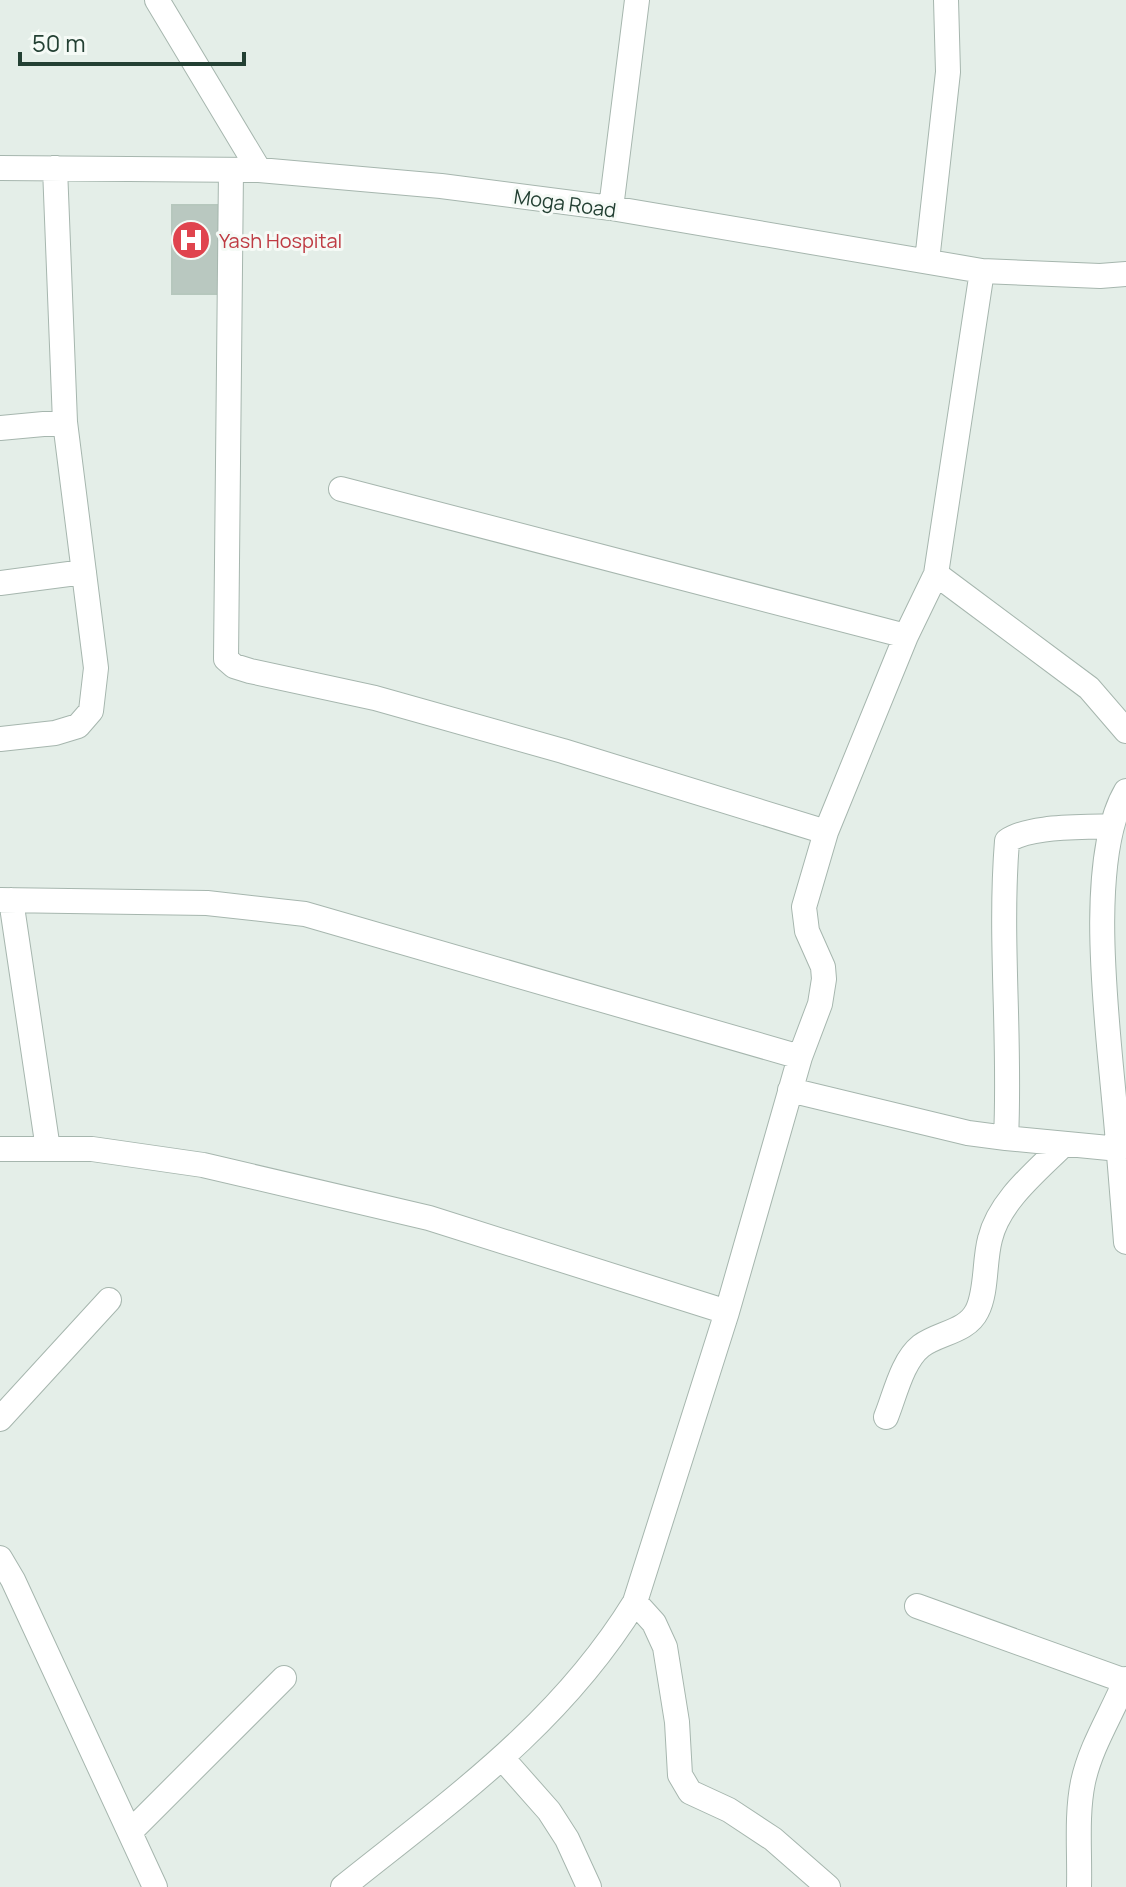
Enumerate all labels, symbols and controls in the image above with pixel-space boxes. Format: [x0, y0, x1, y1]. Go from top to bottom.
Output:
scale bar [20, 16, 244, 66]
text: 50 m [32, 26, 86, 59]
street label: Moga Road [512, 182, 618, 224]
hospital icon: Yash Hospital [170, 219, 212, 261]
place label: Yash Hospital [219, 227, 342, 254]

